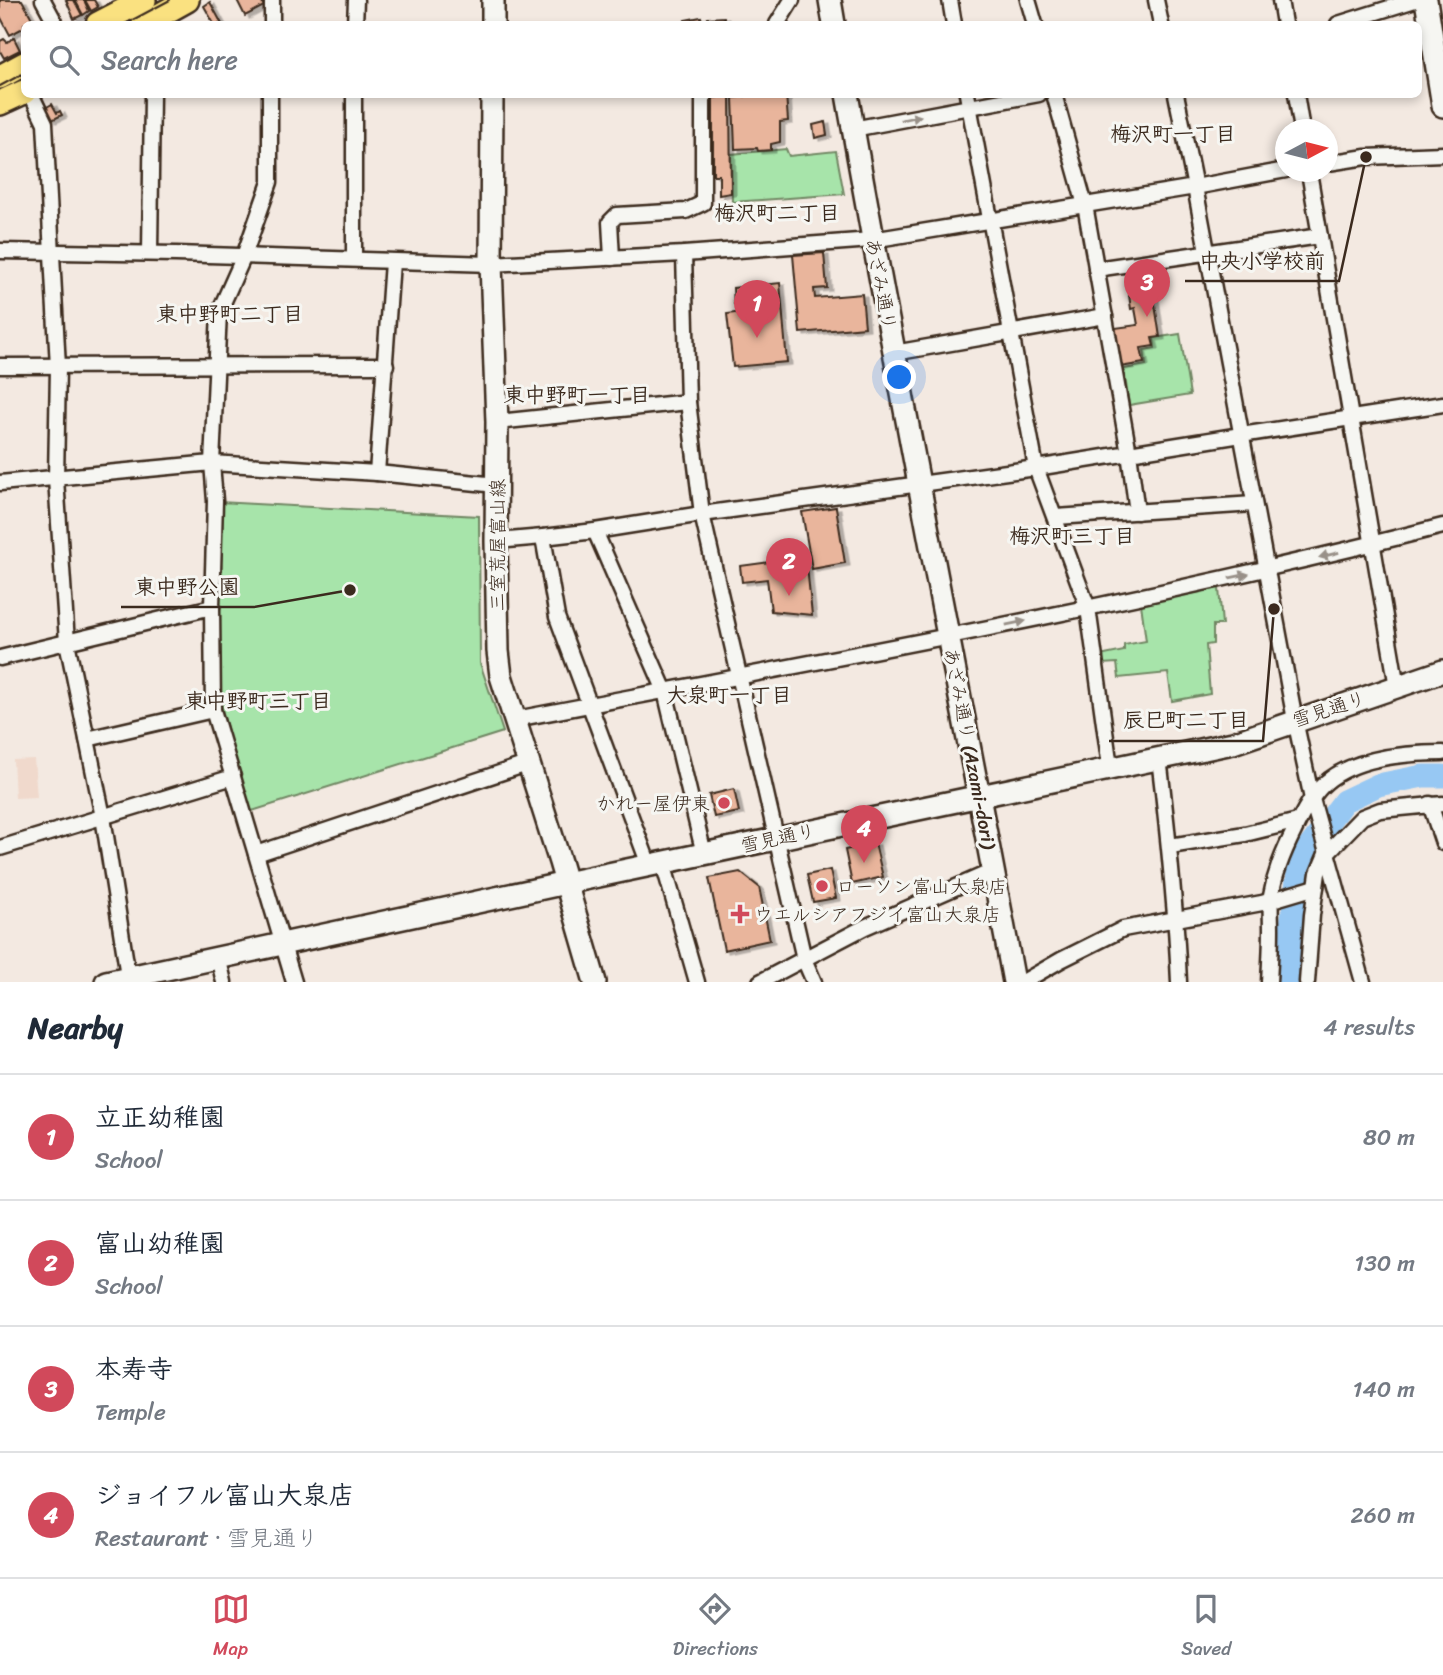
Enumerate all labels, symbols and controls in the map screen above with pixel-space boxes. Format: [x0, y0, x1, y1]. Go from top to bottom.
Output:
search box [21, 21, 1422, 98]
text: Search here [101, 37, 238, 83]
icon: search [45, 41, 83, 79]
one-way arrow [900, 112, 922, 123]
district label: 梅沢町一丁目 [1110, 115, 1236, 153]
north arrow [1275, 119, 1338, 182]
district label: 梅沢町二丁目 [714, 194, 840, 232]
street label: あざみ通り [856, 235, 906, 333]
callout: 中央小学校前 [1185, 239, 1339, 281]
text: 中央小学校前 [1199, 242, 1325, 280]
pin: 3 [1124, 259, 1170, 317]
pin: 1 [734, 280, 780, 338]
district label: 東中野町二丁目 [157, 295, 304, 333]
your location [882, 360, 916, 394]
district label: 東中野町一丁目 [504, 376, 651, 414]
street label: 三室荒屋富山線 [481, 478, 514, 612]
district label: 梅沢町三丁目 [1009, 517, 1135, 555]
pin: 2 [766, 538, 812, 596]
one-way arrow [1318, 549, 1340, 560]
callout: 東中野公園 [121, 565, 254, 607]
text: 東中野公園 [135, 568, 240, 606]
one-way arrow [1228, 570, 1250, 581]
one-way arrow [1005, 618, 1027, 629]
street label: あざみ通り (Azami-dori) [934, 645, 1006, 853]
district label: 大泉町一丁目 [666, 676, 792, 714]
district label: 東中野町三丁目 [185, 682, 332, 720]
street label: 雪見通り [1288, 682, 1370, 736]
callout: 辰巳町二丁目 [1109, 699, 1263, 741]
text: 辰巳町二丁目 [1123, 701, 1249, 739]
place label: かれー屋伊東 [596, 787, 710, 820]
marker: かれー屋伊東 [716, 795, 732, 811]
pin: 4 [841, 805, 887, 863]
street label: 雪見通り [737, 814, 819, 862]
place label: ローソン富山大泉店 [836, 870, 1007, 903]
marker: ローソン富山大泉店 [814, 878, 830, 894]
place label: ウエルシアフジイ富山大泉店 [754, 898, 1001, 931]
marker: ウエルシアフジイ富山大泉店 [732, 906, 748, 922]
text: Nearby [28, 1001, 123, 1055]
text: 4 results [1323, 1007, 1415, 1048]
text: 立正幼稚園 [95, 1094, 225, 1140]
text: 1 [46, 1117, 56, 1158]
text: 80 m [1363, 1117, 1415, 1158]
text: School [95, 1140, 163, 1181]
text: 富山幼稚園 [95, 1220, 225, 1266]
text: 2 [44, 1243, 58, 1284]
text: 130 m [1354, 1243, 1415, 1284]
text: School [95, 1266, 163, 1307]
text: 本寿寺 [95, 1346, 173, 1392]
text: 3 [45, 1369, 57, 1410]
text: 140 m [1353, 1369, 1415, 1410]
text: Temple [95, 1392, 166, 1433]
text: ジョイフル富山大泉店 [95, 1472, 354, 1518]
text: 4 [44, 1495, 58, 1536]
text: 260 m [1350, 1495, 1415, 1536]
text: Restaurant · 雪見通り [95, 1518, 319, 1559]
tab: Map [212, 1590, 250, 1665]
tab: Directions [673, 1590, 758, 1665]
tab: Saved [1181, 1590, 1231, 1665]

